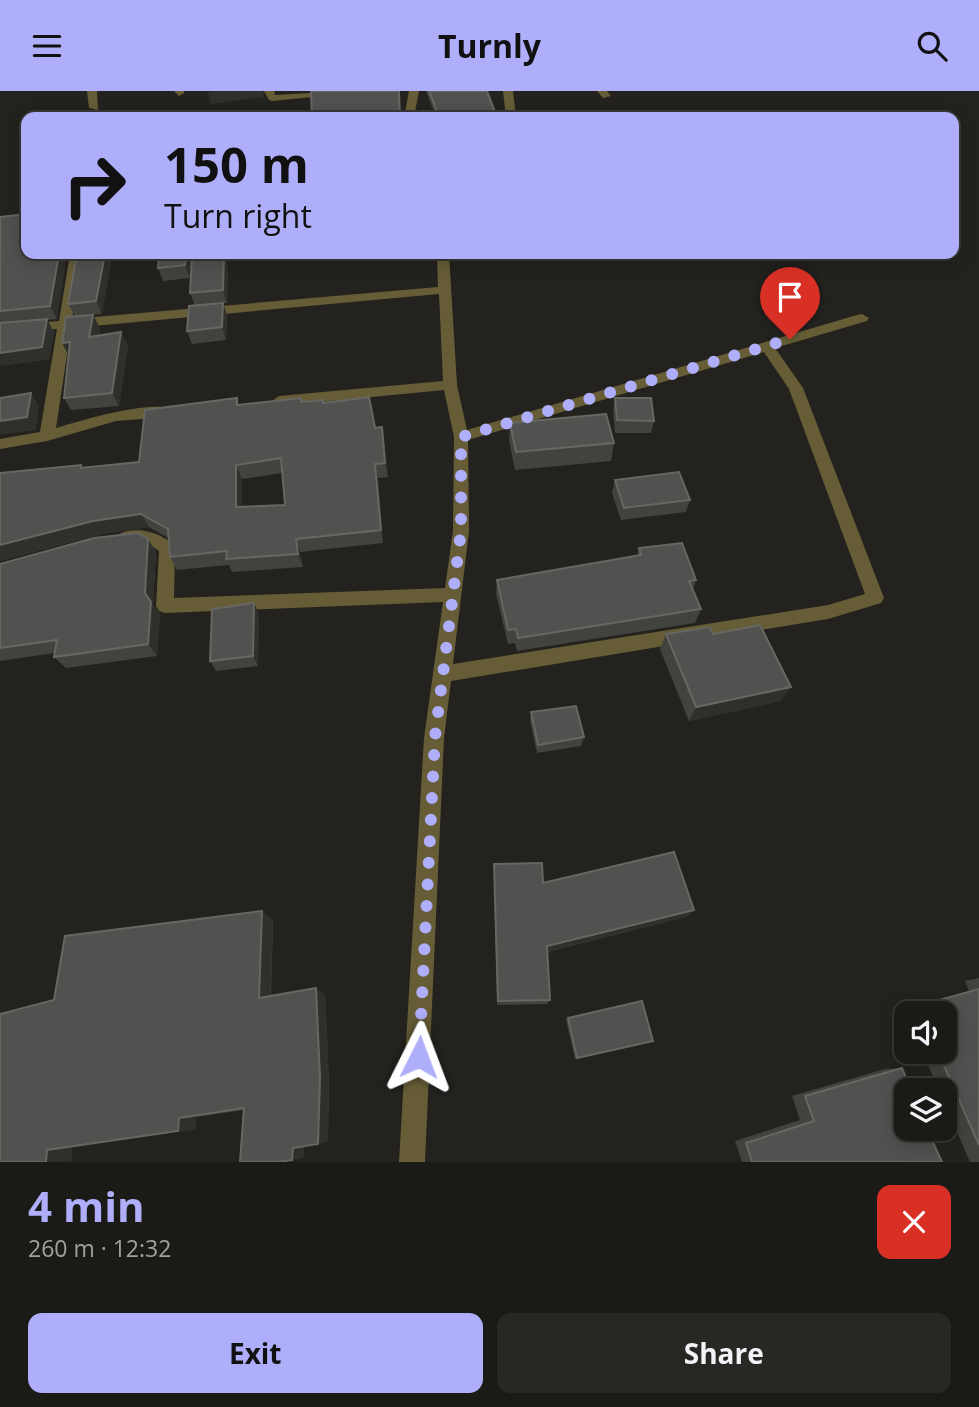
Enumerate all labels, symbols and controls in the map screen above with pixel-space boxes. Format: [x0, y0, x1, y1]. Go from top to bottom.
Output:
text: Turnly [438, 24, 541, 67]
icon: menu [28, 27, 66, 65]
icon: search [913, 27, 951, 65]
text: 150 m [164, 131, 309, 197]
icon: right [49, 140, 140, 231]
text: Turn right [164, 194, 312, 237]
pin [760, 267, 820, 339]
icon: arrive [771, 278, 809, 316]
map controls [894, 1001, 957, 1141]
button: sound [894, 1001, 957, 1064]
position arrow [382, 1020, 456, 1094]
button: layers [894, 1078, 957, 1141]
text: 4 min [28, 1177, 145, 1234]
button: close [877, 1185, 951, 1259]
text: 260 m · 12:32 [28, 1232, 171, 1264]
button: Exit [28, 1313, 483, 1393]
button: Share [497, 1313, 951, 1393]

